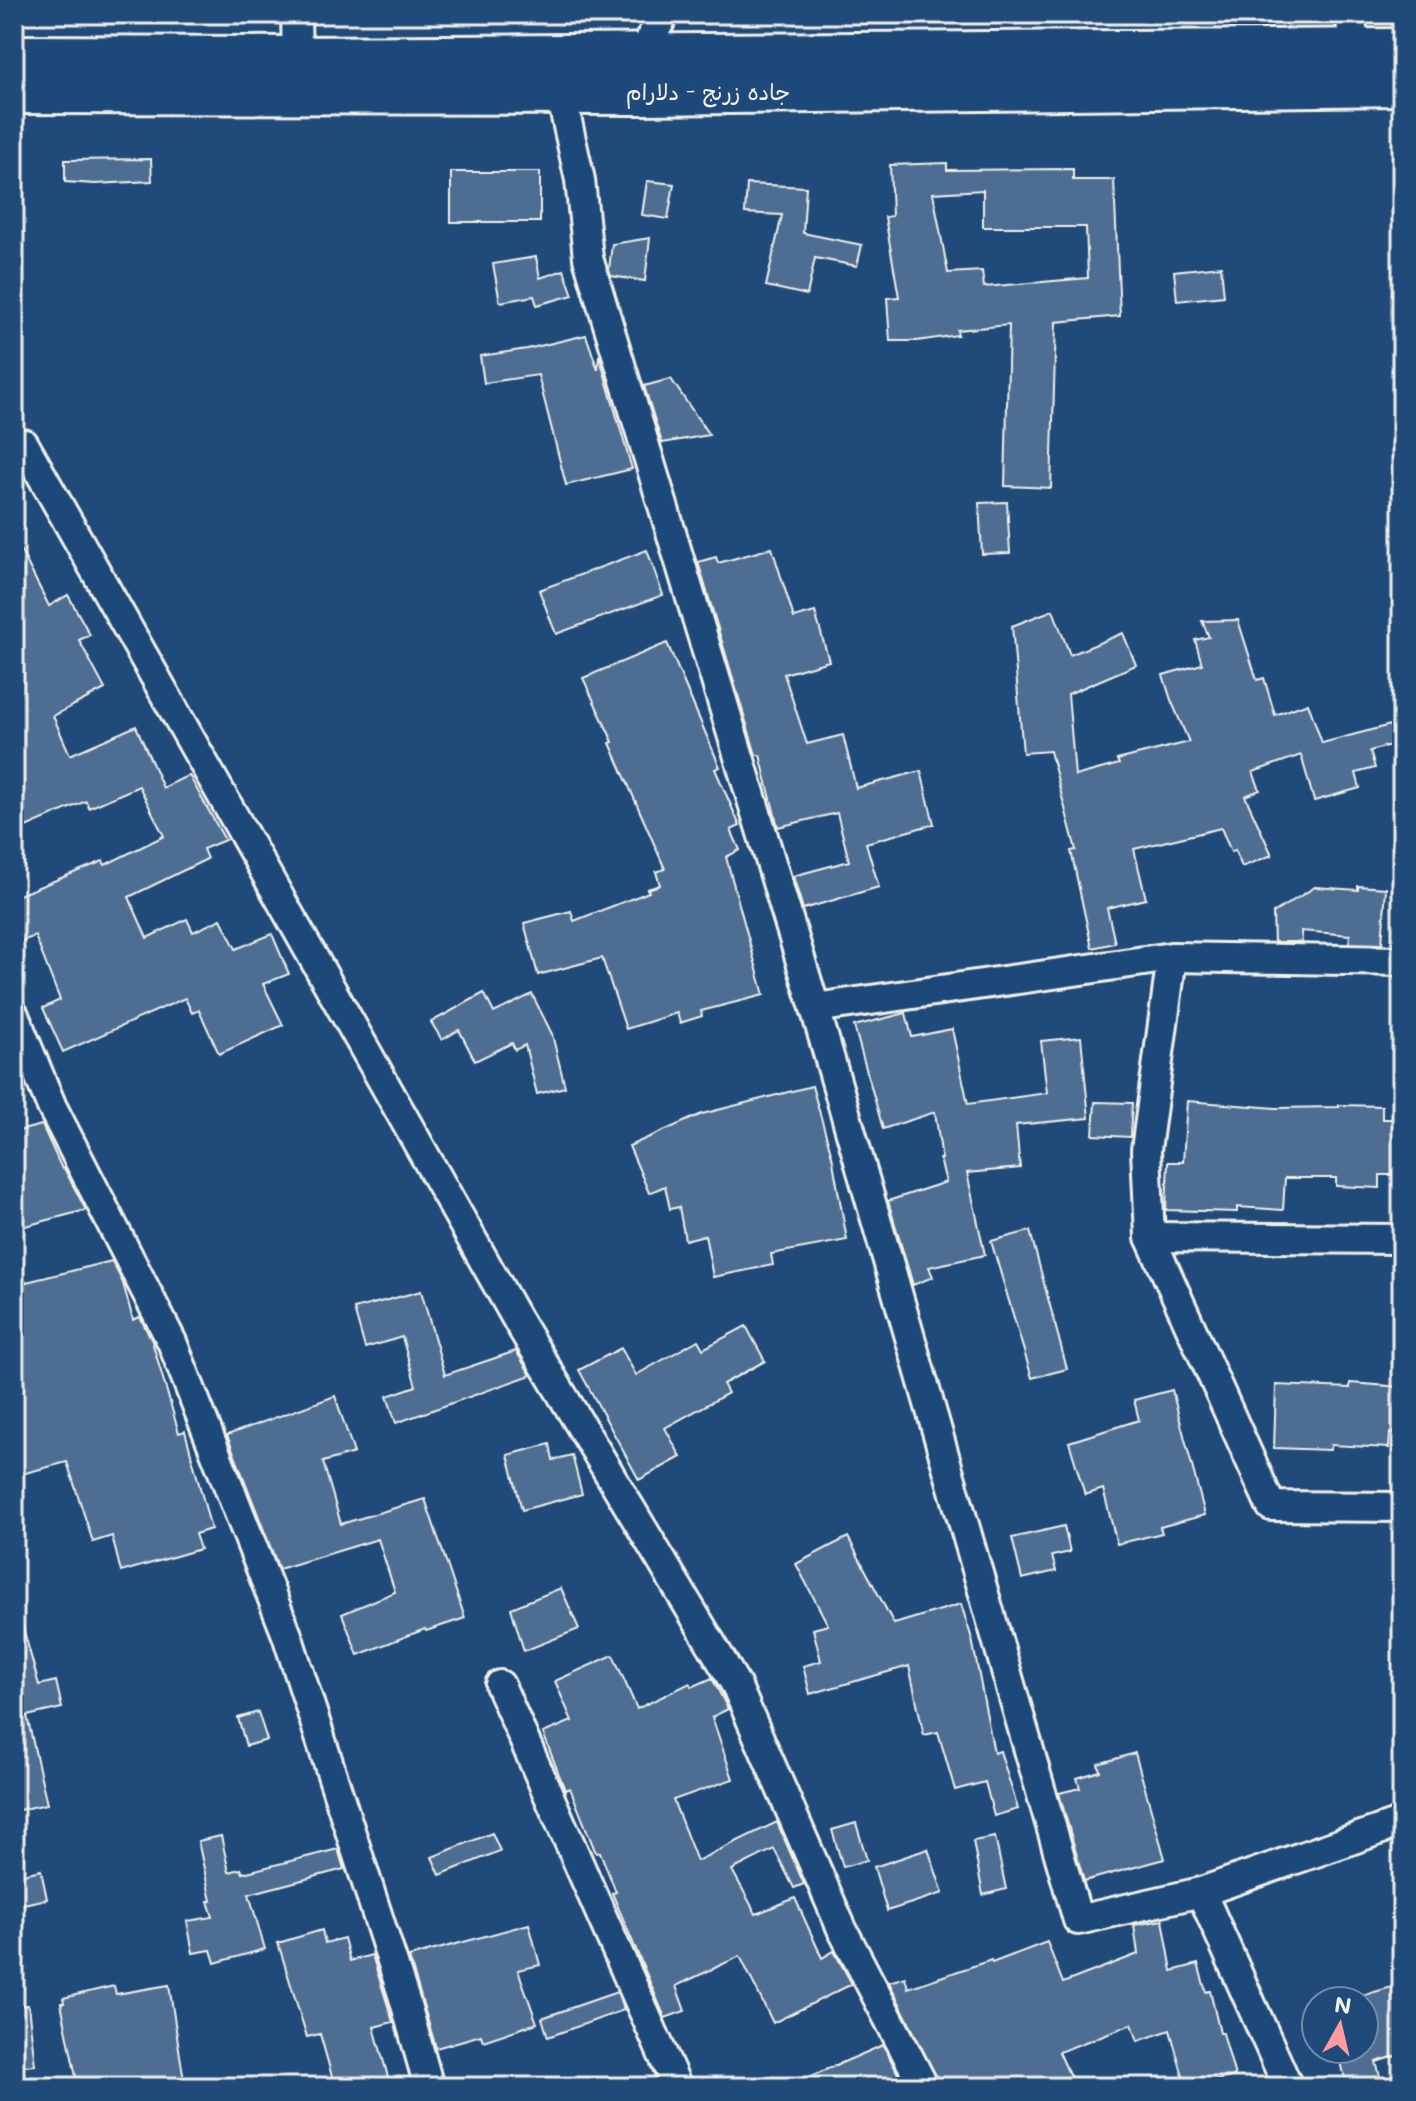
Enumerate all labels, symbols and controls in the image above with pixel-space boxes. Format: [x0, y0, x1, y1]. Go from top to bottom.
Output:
street label: جاده زرنج - دلارام [626, 77, 790, 109]
north arrow [1300, 1985, 1380, 2065]
text: N [1333, 1989, 1353, 2020]

